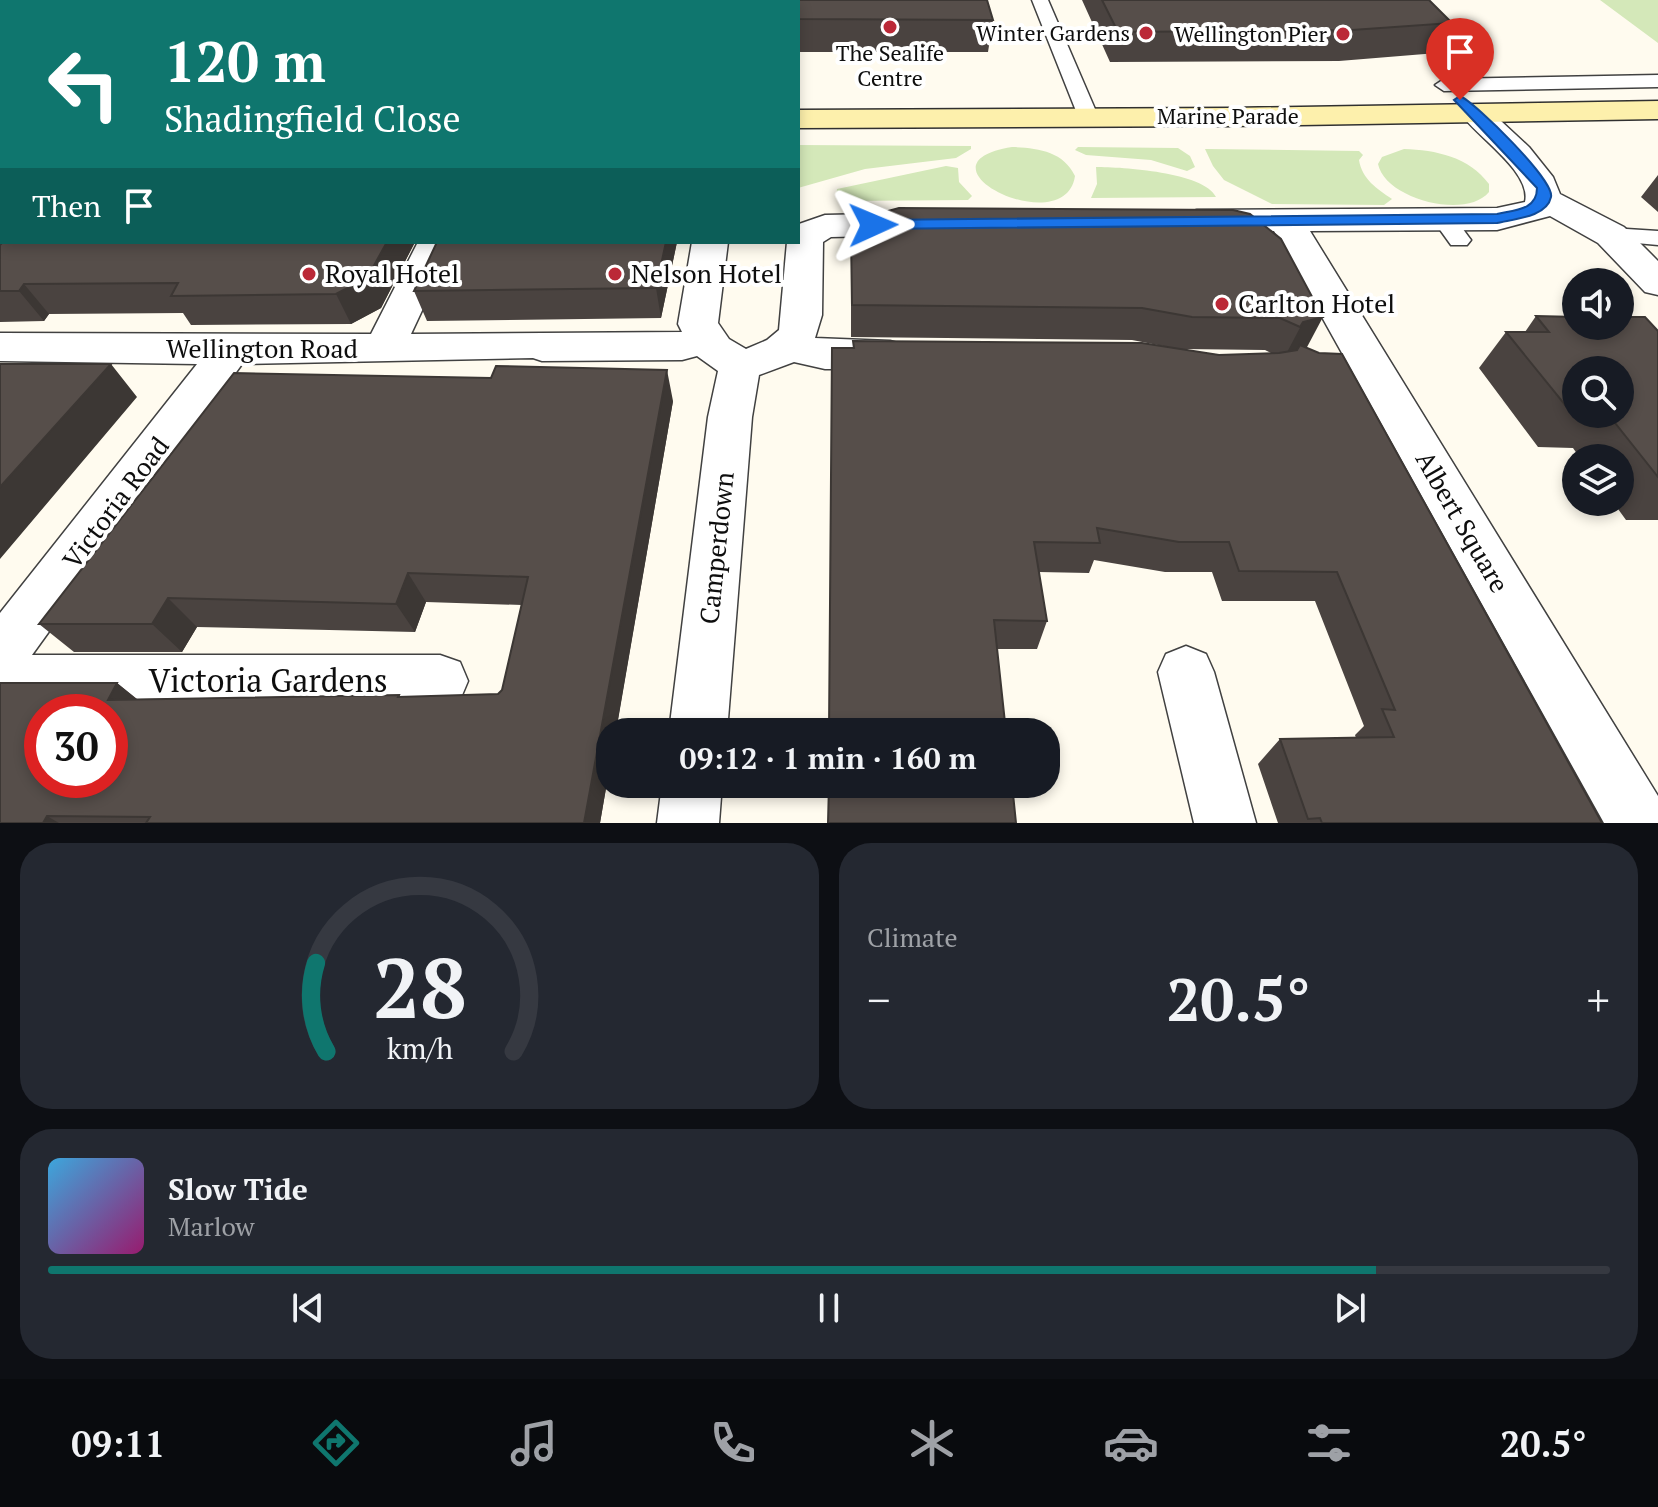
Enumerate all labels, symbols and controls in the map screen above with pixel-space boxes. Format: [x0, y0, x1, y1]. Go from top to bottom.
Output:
marker: The Sealife Centre [881, 18, 899, 36]
place label: Winter Gardens [976, 18, 1130, 47]
pin [1426, 18, 1494, 100]
place label: Wellington Pier [1174, 19, 1328, 48]
text: 120 m [164, 24, 326, 98]
marker: Winter Gardens [1137, 24, 1155, 42]
marker: Wellington Pier [1334, 25, 1352, 43]
icon: arrive [1438, 30, 1482, 74]
icon: left [32, 32, 136, 136]
place label: The Sealife Centre [836, 38, 944, 92]
text: Shadingfield Close [164, 95, 461, 142]
street label: Marine Parade [1157, 101, 1299, 130]
position arrow [831, 183, 915, 267]
icon: arrive [117, 184, 161, 228]
text: Then [32, 186, 101, 226]
place label: Royal Hotel [325, 256, 459, 290]
place label: Nelson Hotel [631, 256, 782, 290]
marker: Royal Hotel [300, 265, 318, 283]
marker: Nelson Hotel [606, 265, 624, 283]
map controls [1562, 268, 1634, 516]
button: sound [1562, 268, 1634, 340]
place label: Carlton Hotel [1238, 286, 1395, 320]
marker: Carlton Hotel [1213, 295, 1231, 313]
street label: Wellington Road [166, 331, 358, 365]
button: search [1562, 356, 1634, 428]
street label: Victoria Road [54, 429, 176, 575]
button: layers [1562, 444, 1634, 516]
street label: Albert Square [1409, 445, 1517, 598]
street label: Camperdown [691, 470, 741, 626]
street label: Victoria Gardens [148, 659, 388, 701]
speed limit sign: 30 [24, 694, 128, 798]
text: 09:12 · 1 min · 160 m [680, 738, 976, 778]
text: Climate [867, 920, 958, 954]
text: 28 [372, 932, 467, 1042]
text: 20.5° [1166, 959, 1311, 1038]
text: − [867, 970, 890, 1029]
text: + [1587, 970, 1610, 1029]
text: km/h [386, 1029, 453, 1067]
text: Slow Tide [168, 1169, 308, 1209]
text: Marlow [168, 1209, 254, 1243]
icon: previous [286, 1286, 330, 1330]
icon: pause [807, 1286, 851, 1330]
icon: next [1328, 1286, 1372, 1330]
icon: directions [308, 1415, 364, 1471]
icon: music [506, 1415, 562, 1471]
icon: phone [705, 1415, 761, 1471]
icon: climate [904, 1415, 960, 1471]
icon: car [1103, 1415, 1159, 1471]
icon: filters [1301, 1415, 1357, 1471]
text: 09:11 [71, 1420, 165, 1467]
text: 20.5° [1500, 1420, 1587, 1467]

